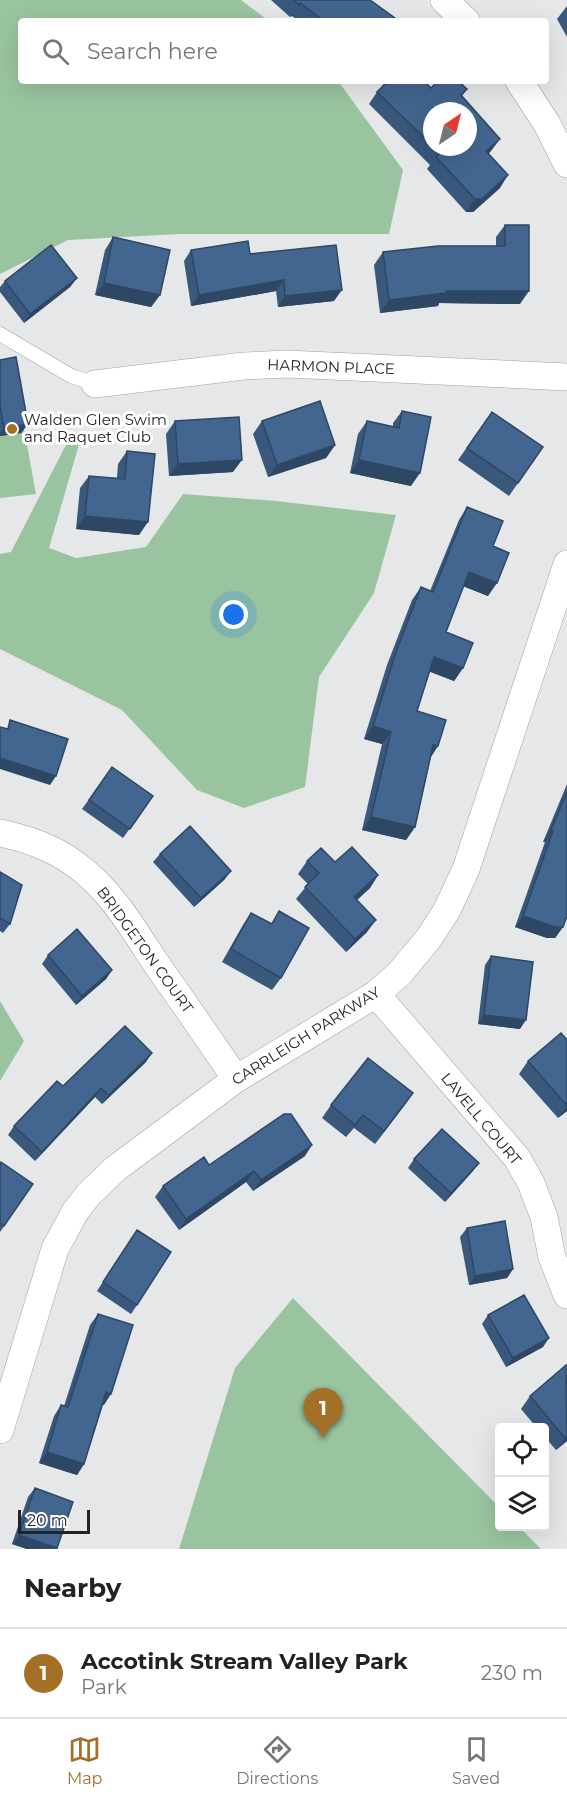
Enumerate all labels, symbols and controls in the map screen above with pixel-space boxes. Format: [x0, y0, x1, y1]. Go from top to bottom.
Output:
search box [18, 18, 549, 84]
icon: search [39, 35, 72, 68]
text: Search here [87, 38, 218, 65]
north arrow [423, 102, 477, 156]
street label: HARMON PLACE [267, 355, 395, 378]
place label: Walden Glen Swim and Raquet Club [24, 410, 167, 446]
marker: Walden Glen Swim and Raquet Club [5, 422, 19, 436]
your location [219, 600, 248, 629]
street label: BRIDGETON COURT [93, 883, 198, 1017]
street label: CARRLEIGH PARKWAY [228, 982, 384, 1089]
street label: LAVELL COURT [437, 1069, 526, 1169]
pin: 1 [304, 1388, 342, 1438]
map controls [495, 1423, 549, 1531]
button: locate [495, 1423, 549, 1477]
button: layers [495, 1477, 549, 1531]
scale bar [18, 1507, 90, 1534]
text: 20 m [27, 1511, 68, 1530]
text: Nearby [24, 1572, 121, 1604]
text: Accotink Stream Valley Park [81, 1648, 408, 1675]
text: 1 [40, 1661, 47, 1685]
text: 230 m [481, 1661, 543, 1685]
text: Park [81, 1675, 127, 1699]
tab: Map [67, 1733, 102, 1788]
tab: Directions [236, 1733, 318, 1788]
tab: Saved [452, 1733, 500, 1788]

